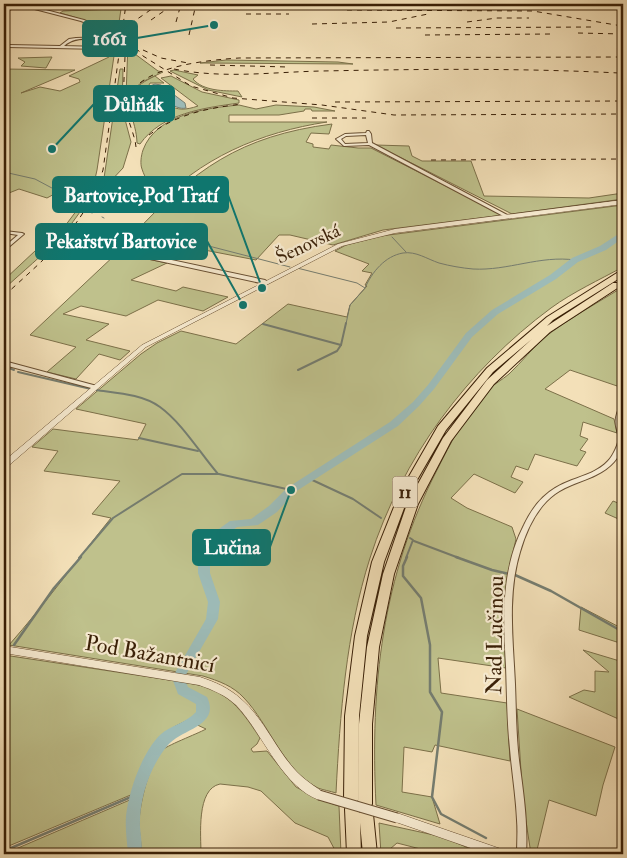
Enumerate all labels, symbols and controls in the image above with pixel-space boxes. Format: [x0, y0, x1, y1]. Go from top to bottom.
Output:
callout: 1661 [83, 21, 137, 56]
text: 1661 [93, 26, 127, 51]
callout: Důlňák [94, 86, 174, 121]
text: Důlňák [104, 92, 164, 117]
callout: Bartovice,Pod Tratí [53, 177, 228, 212]
text: Bartovice,Pod Tratí [64, 183, 220, 208]
street label: Šenovská [271, 217, 344, 269]
callout: Pekařství Bartovice [36, 224, 207, 259]
text: Pekařství Bartovice [45, 229, 197, 254]
road number: 11 [392, 477, 418, 508]
callout: Lučina [193, 530, 270, 565]
text: Lučina [204, 535, 261, 560]
street label: Nad Lučinou [480, 575, 510, 695]
street label: Pod Bažantnicí [83, 629, 219, 680]

